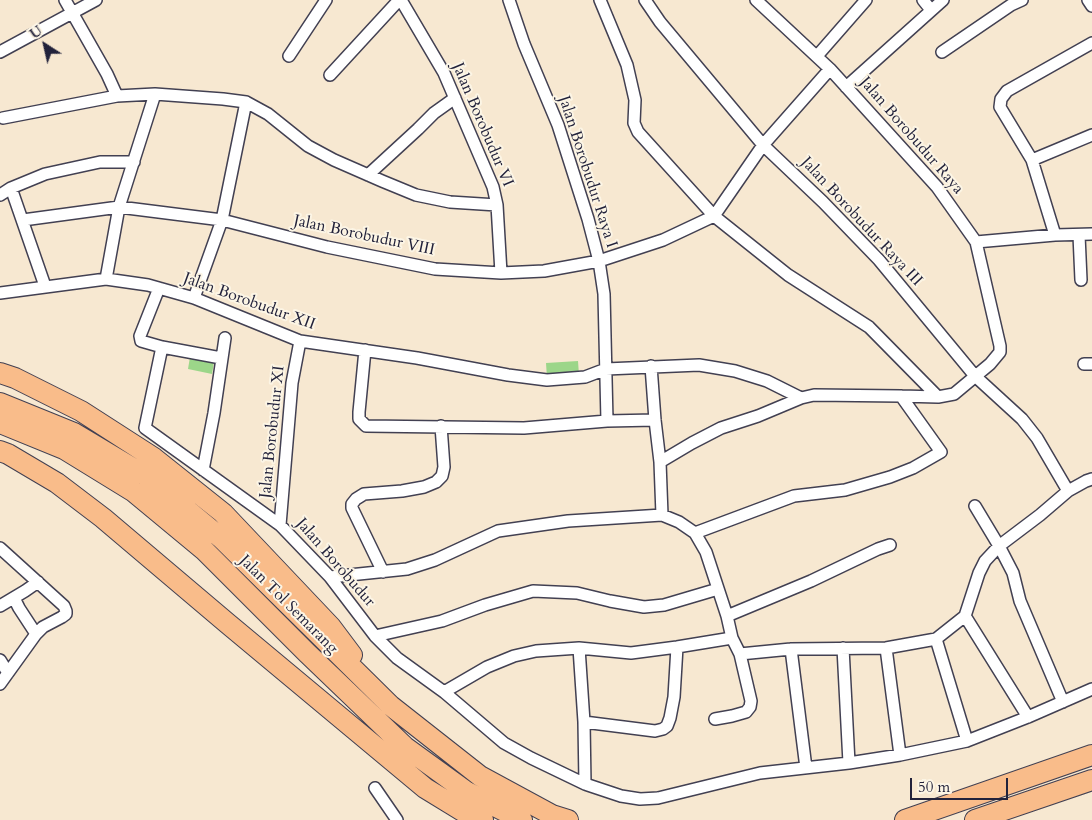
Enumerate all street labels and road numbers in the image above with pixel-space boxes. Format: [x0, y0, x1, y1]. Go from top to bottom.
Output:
street label: Jalan Borobudur VI [447, 60, 517, 190]
street label: Jalan Borobudur Raya [855, 74, 967, 198]
street label: Jalan Borobudur Raya I [553, 94, 621, 250]
street label: Jalan Borobudur Raya III [796, 153, 926, 291]
street label: Jalan Borobudur VIII [292, 212, 436, 260]
street label: Jalan Borobudur XII [180, 269, 318, 335]
street label: Jalan Borobudur XI [256, 365, 290, 499]
street label: Jalan Borobudur [291, 515, 379, 611]
street label: Jalan Tol Semarang [235, 552, 341, 658]

